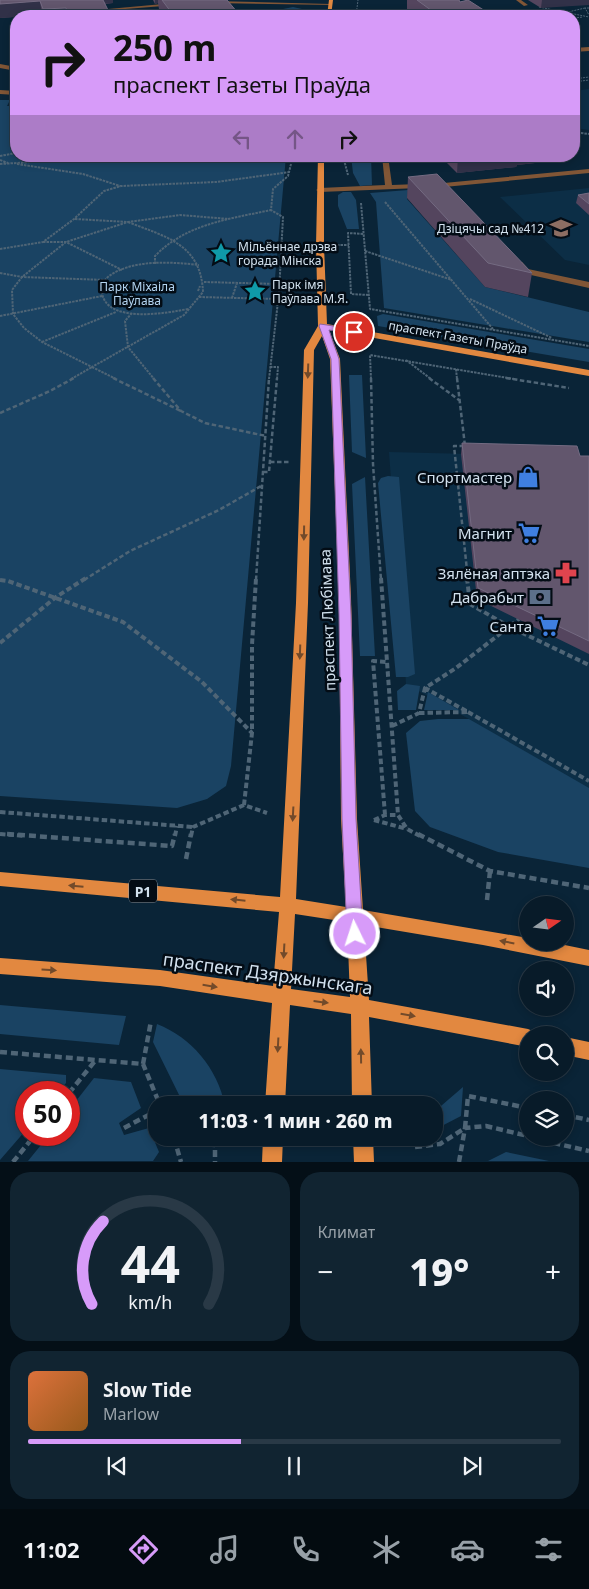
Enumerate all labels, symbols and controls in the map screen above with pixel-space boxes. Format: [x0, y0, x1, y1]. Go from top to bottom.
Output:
text: 250 m [113, 24, 216, 71]
icon: right [30, 30, 95, 95]
text: праспект Газеты Праўда [113, 69, 371, 99]
icon: left [228, 125, 256, 153]
icon: ahead [281, 125, 309, 153]
icon: right [334, 125, 362, 153]
school or university icon: Дзіцячы сад №412 [548, 215, 574, 241]
place label: Дзіцячы сад №412 [437, 220, 544, 237]
place label: Мільённае дрэва горада Мінска [238, 238, 337, 269]
place icon: Мільённае дрэва горада Мінска [208, 240, 234, 266]
place label: Парк імя Паўлава М.Я. [272, 276, 348, 307]
park label: Парк Міхаіла Паўлава [99, 278, 175, 309]
place icon: Парк імя Паўлава М.Я. [242, 278, 268, 304]
pin [333, 311, 375, 353]
street label: праспект Газеты Праўда [387, 316, 529, 358]
icon: arrive [340, 318, 368, 346]
one-way arrow [304, 363, 312, 379]
shop icon: Спортмастер [515, 464, 541, 490]
place label: Спортмастер [417, 467, 512, 487]
supermarket icon: Магнит [516, 520, 542, 546]
place label: Магнит [458, 523, 512, 543]
one-way arrow [299, 525, 307, 541]
street label: праспект Любімава [315, 549, 339, 691]
pharmacy icon: Зялёная аптэка [553, 560, 579, 586]
place label: Зялёная аптэка [438, 563, 550, 583]
bank icon: Дабрабыт [527, 584, 553, 610]
place label: Дабрабыт [451, 587, 524, 607]
supermarket icon: Санта [535, 613, 561, 639]
place label: Санта [490, 616, 532, 636]
one-way arrow [296, 644, 304, 660]
one-way arrow [289, 806, 297, 822]
road number: Р1 [129, 879, 157, 902]
one-way arrow [68, 881, 84, 889]
one-way arrow [229, 896, 245, 904]
north arrow [519, 896, 574, 951]
map controls [519, 896, 574, 1146]
position arrow [328, 907, 380, 959]
one-way arrow [498, 937, 514, 945]
one-way arrow [279, 943, 287, 959]
street label: праспект Дзяржынскага [162, 946, 374, 1000]
button: sound [519, 961, 574, 1016]
one-way arrow [41, 966, 57, 974]
one-way arrow [203, 982, 219, 990]
one-way arrow [313, 998, 329, 1006]
one-way arrow [400, 1012, 416, 1020]
button: search [519, 1026, 574, 1081]
one-way arrow [274, 1038, 282, 1054]
one-way arrow [357, 1048, 365, 1064]
speed limit sign: 50 [15, 1081, 80, 1146]
button: layers [519, 1091, 574, 1146]
text: 11:03 · 1 мин · 260 m [199, 1108, 392, 1134]
text: Климат [318, 1221, 375, 1243]
text: 44 [120, 1227, 180, 1298]
text: 19° [409, 1245, 469, 1297]
text: − [318, 1252, 334, 1290]
text: + [545, 1252, 561, 1290]
text: km/h [128, 1290, 172, 1314]
text: Slow Tide [103, 1377, 192, 1403]
text: Marlow [103, 1403, 159, 1425]
icon: previous [103, 1452, 131, 1480]
icon: pause [280, 1452, 308, 1480]
icon: next [458, 1452, 486, 1480]
icon: directions [126, 1532, 161, 1567]
icon: music [207, 1532, 242, 1567]
icon: phone [288, 1532, 323, 1567]
icon: climate [369, 1532, 404, 1567]
icon: car [450, 1532, 485, 1567]
icon: filters [531, 1532, 566, 1567]
text: 11:02 [23, 1534, 80, 1564]

